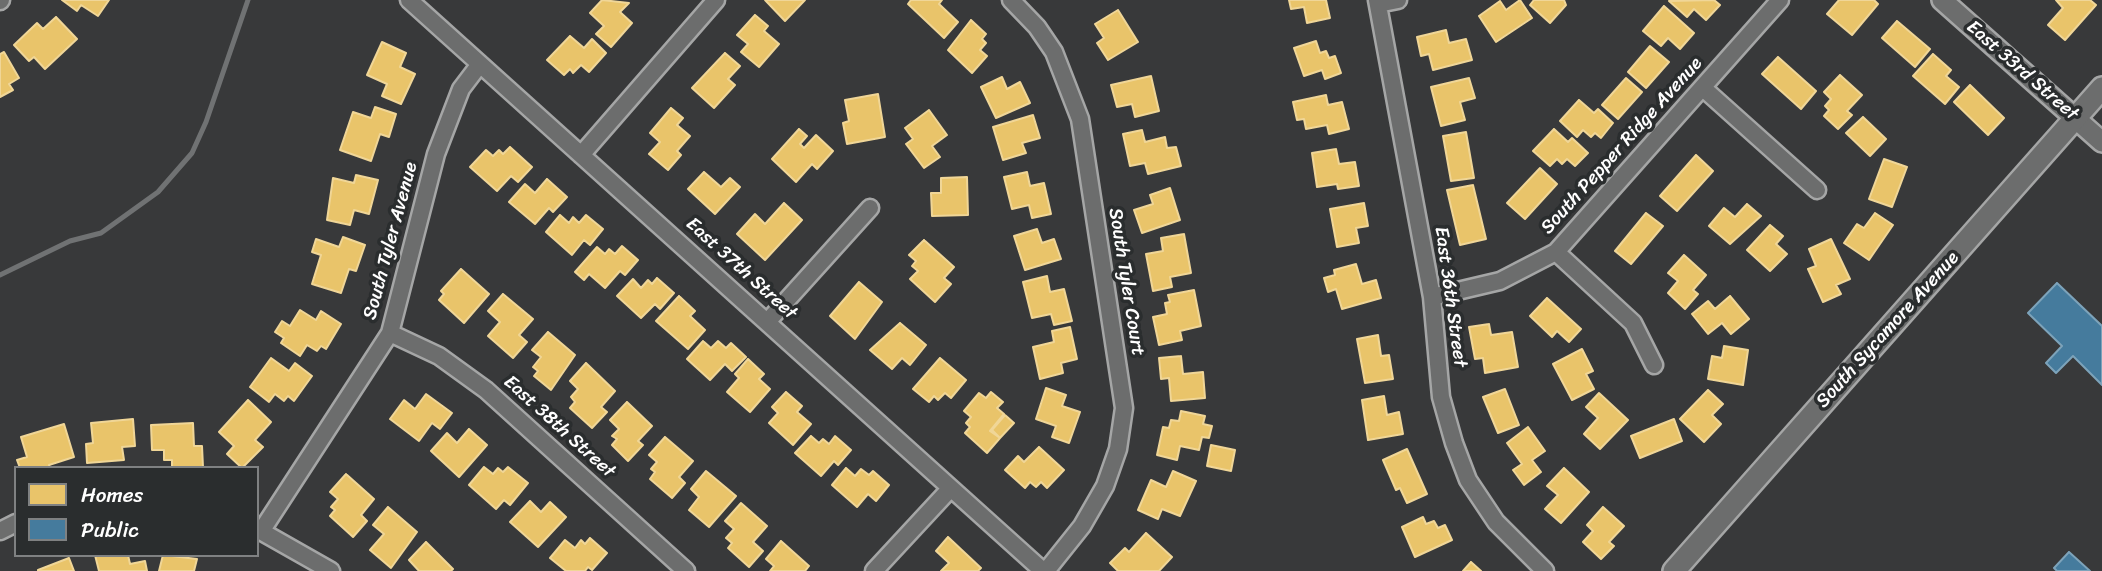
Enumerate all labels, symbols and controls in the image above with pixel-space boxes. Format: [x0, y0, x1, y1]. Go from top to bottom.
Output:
street label: East 33rd Street [1961, 16, 2083, 126]
street label: South Pepper Ridge Avenue [1536, 53, 1708, 239]
street label: South Tyler Avenue [359, 160, 423, 322]
street label: South Tyler Court [1103, 206, 1149, 358]
street label: East 37th Street [681, 213, 801, 325]
street label: East 36th Street [1429, 225, 1471, 369]
street label: South Sycamore Avenue [1812, 247, 1964, 413]
street label: East 38th Street [498, 371, 620, 483]
legend [14, 466, 259, 557]
text: Homes [81, 476, 143, 514]
text: Public [81, 511, 139, 549]

